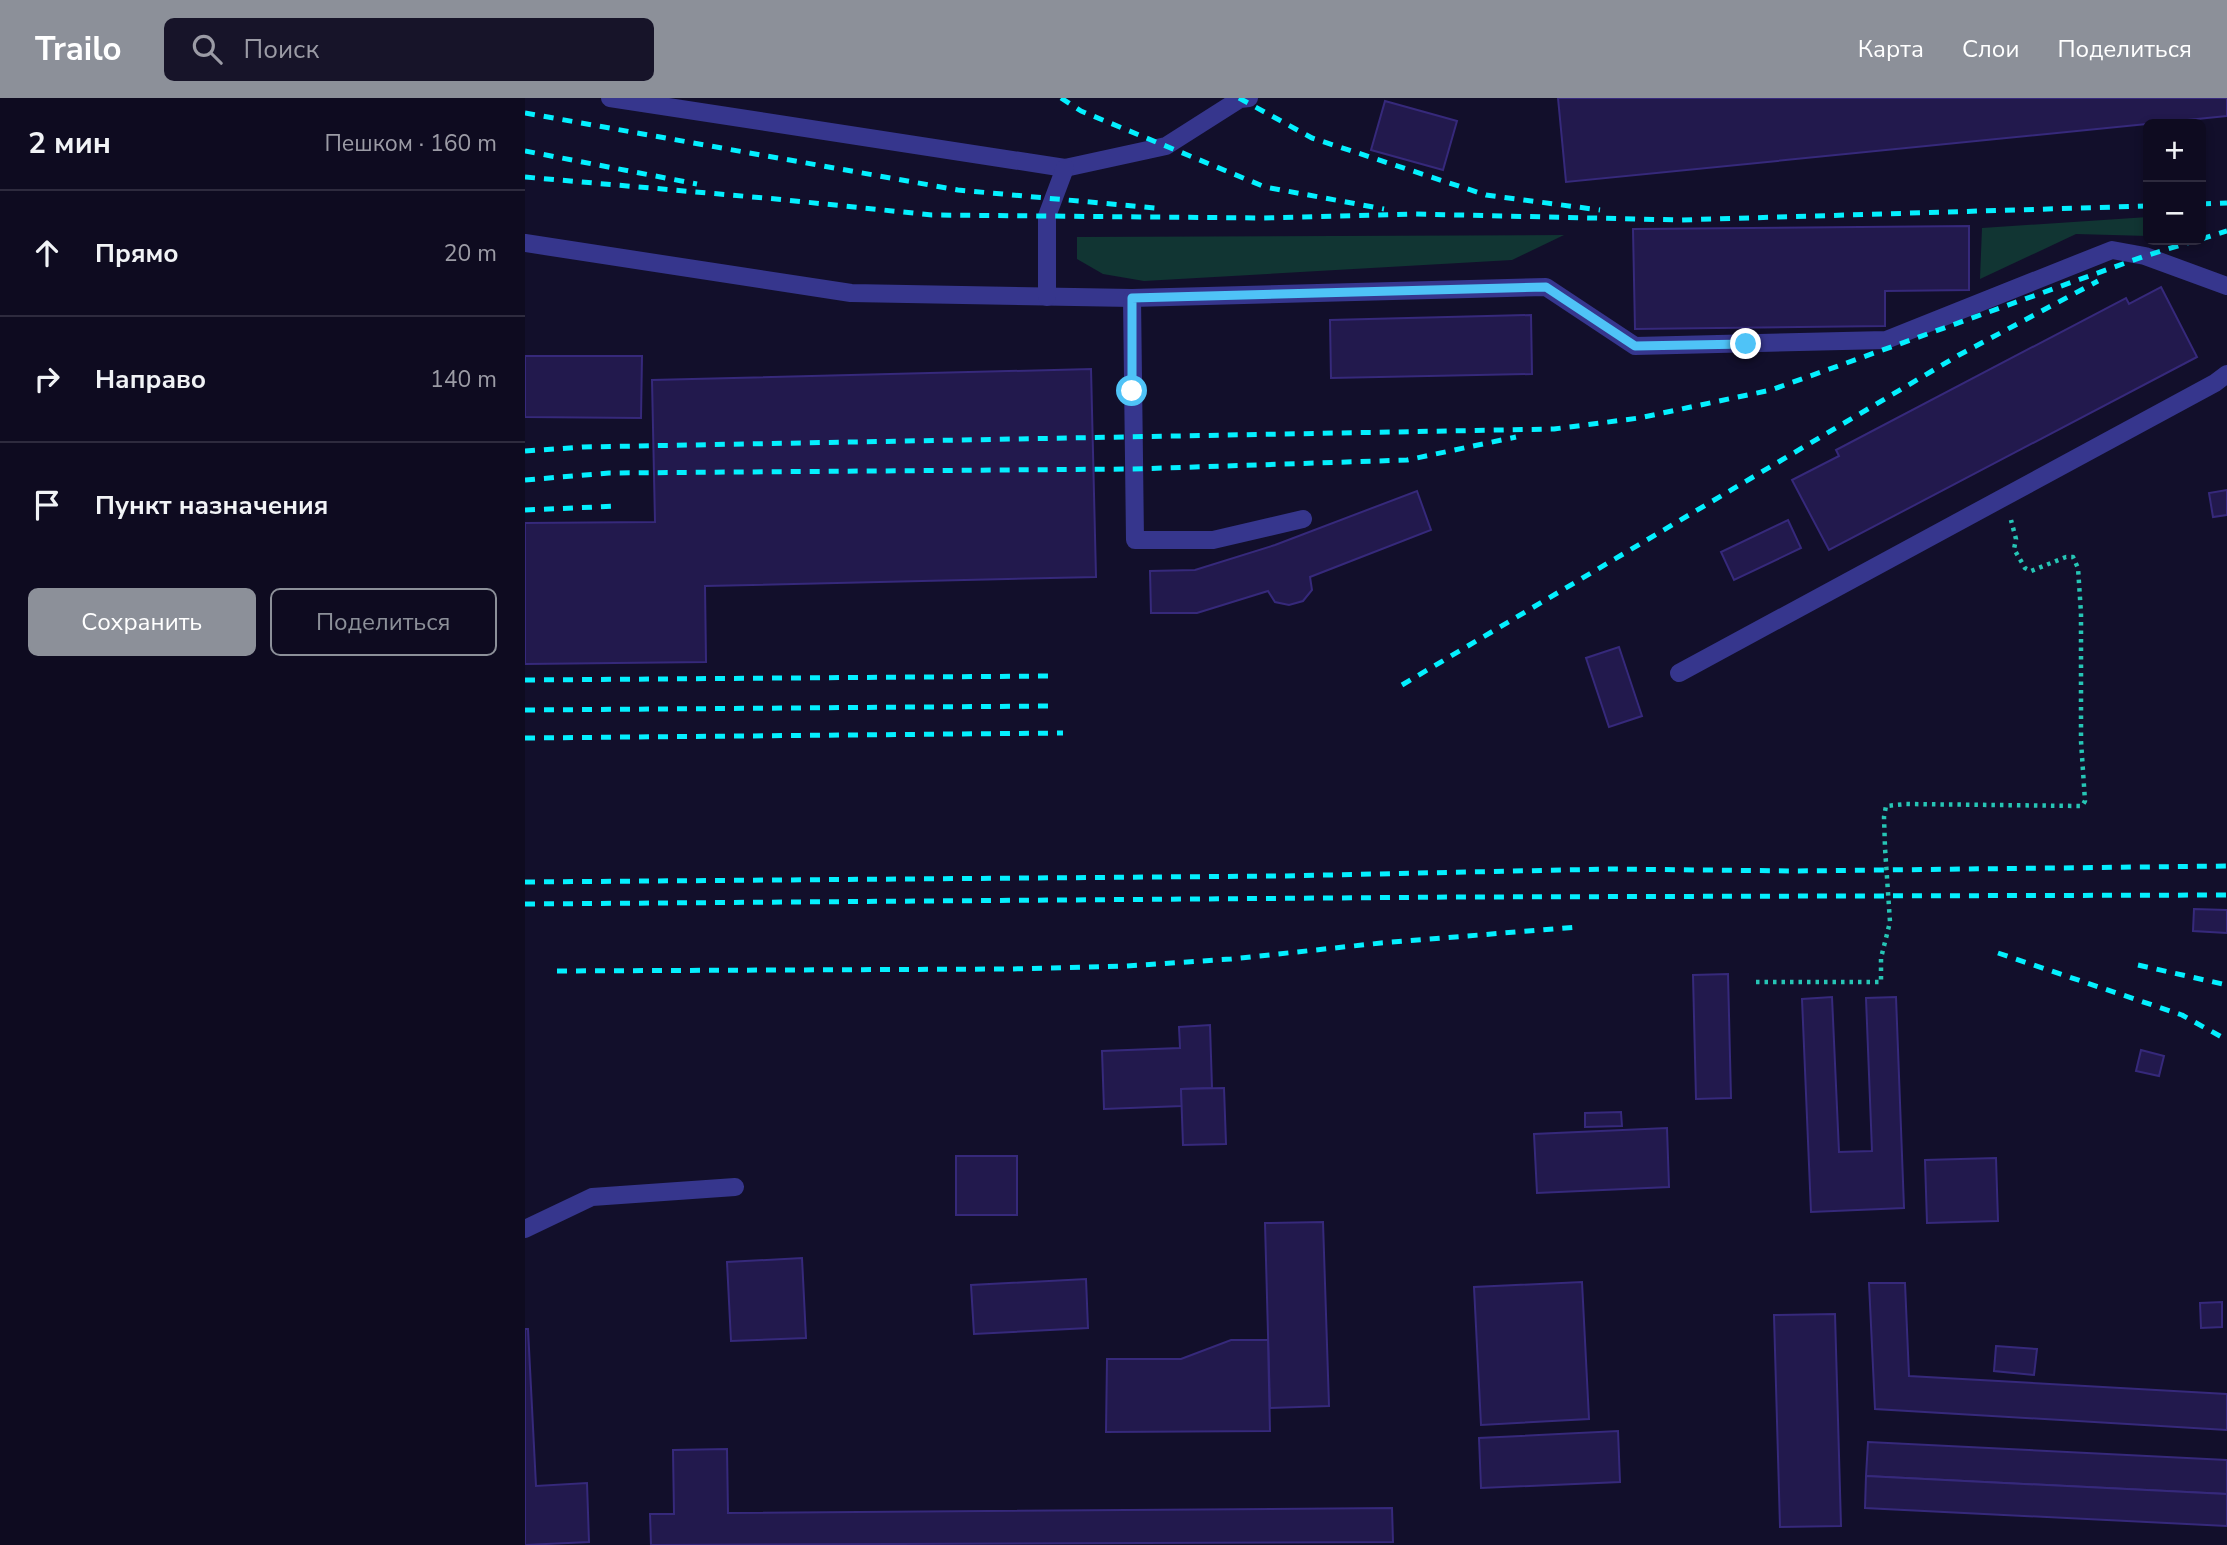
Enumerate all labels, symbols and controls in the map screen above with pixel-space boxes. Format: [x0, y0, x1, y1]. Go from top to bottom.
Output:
search box [164, 18, 654, 81]
text: Trailo [35, 27, 122, 72]
icon: search [188, 30, 226, 68]
text: Поиск [244, 32, 319, 67]
text: Карта [1858, 33, 1924, 65]
text: Слои [1962, 33, 2019, 65]
text: Поделиться [2057, 33, 2192, 65]
map controls [2143, 119, 2206, 245]
button: + [2143, 119, 2206, 182]
text: 2 мин [28, 123, 111, 164]
text: Пешком · 160 m [324, 128, 497, 159]
button: − [2143, 182, 2206, 245]
icon: ahead [28, 234, 66, 272]
text: Прямо [95, 236, 179, 271]
text: 20 m [444, 238, 497, 269]
route end [1730, 328, 1761, 359]
icon: right [28, 360, 66, 398]
text: Направо [95, 362, 206, 397]
text: 140 m [430, 364, 497, 395]
route start [1116, 375, 1147, 406]
icon: arrive [28, 486, 66, 524]
text: Пункт назначения [95, 488, 328, 523]
button: Сохранить [28, 588, 256, 656]
button: Поделиться [270, 588, 497, 656]

